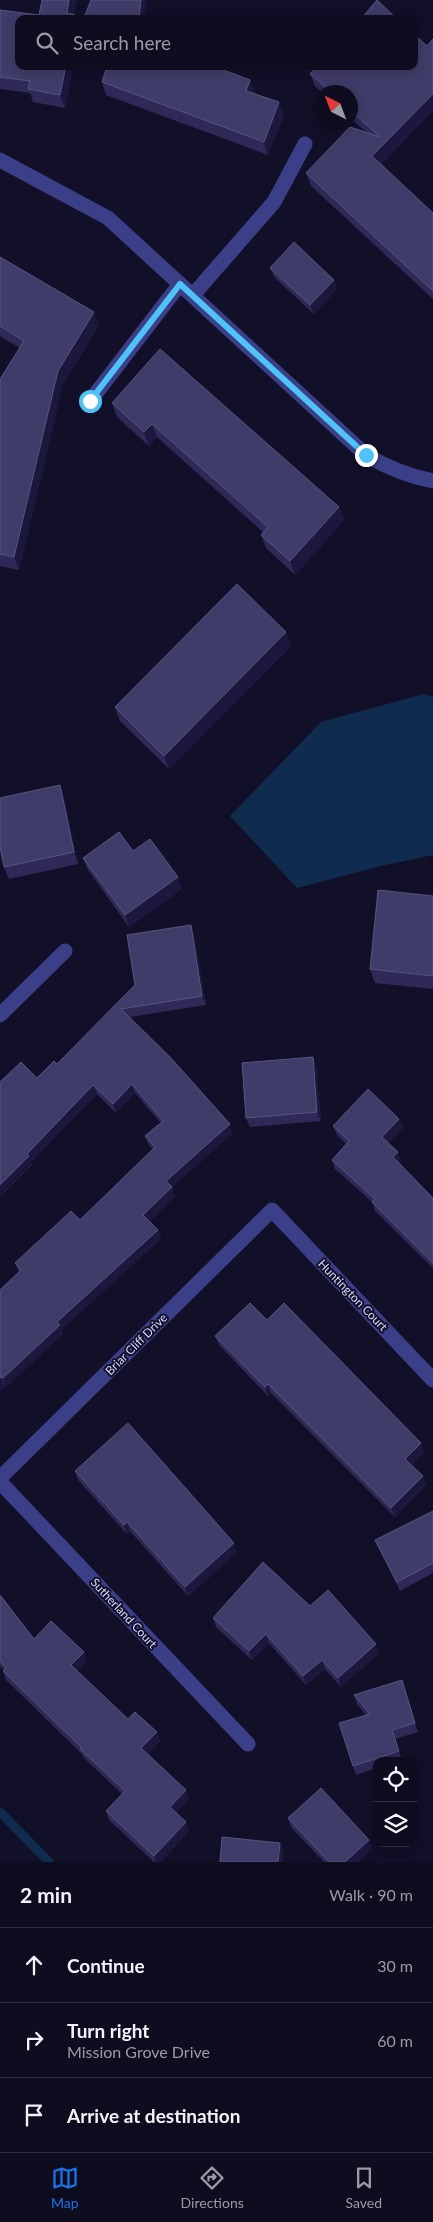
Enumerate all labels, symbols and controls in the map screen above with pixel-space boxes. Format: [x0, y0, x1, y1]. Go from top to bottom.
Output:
search box [15, 15, 418, 70]
icon: search [33, 29, 61, 57]
text: Search here [73, 31, 171, 54]
north arrow [313, 85, 358, 130]
route start [79, 390, 102, 413]
route end [355, 444, 378, 467]
street label: Huntington Court [315, 1256, 391, 1334]
street label: Briar Cliff Drive [102, 1310, 170, 1378]
street label: Sutherland Court [88, 1575, 161, 1652]
map controls [373, 1757, 418, 1847]
button: locate [373, 1757, 418, 1802]
button: layers [373, 1802, 418, 1847]
text: 2 min [20, 1882, 72, 1907]
text: Walk · 90 m [329, 1885, 413, 1904]
icon: ahead [20, 1951, 48, 1979]
text: Continue [67, 1954, 145, 1977]
text: 30 m [377, 1956, 413, 1975]
text: Turn right [67, 2019, 149, 2042]
icon: right [20, 2026, 48, 2054]
text: 60 m [377, 2031, 413, 2050]
text: Mission Grove Drive [67, 2042, 210, 2061]
icon: arrive [20, 2101, 48, 2129]
text: Arrive at destination [67, 2104, 240, 2127]
tab: Map [51, 2164, 79, 2211]
tab: Directions [181, 2164, 244, 2211]
tab: Saved [346, 2164, 382, 2211]

